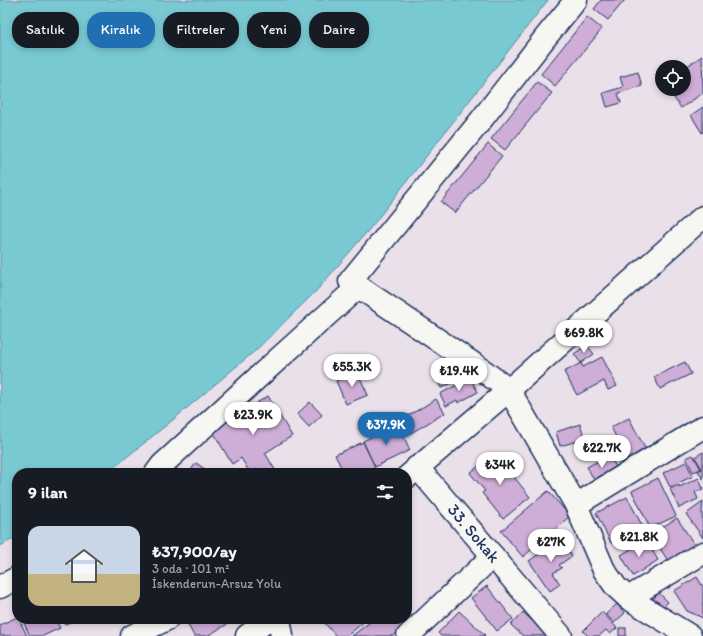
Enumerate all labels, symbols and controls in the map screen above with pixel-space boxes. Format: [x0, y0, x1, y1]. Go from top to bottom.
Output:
chip: Satılık [12, 12, 79, 48]
chip: Kiralık [87, 12, 155, 48]
chip: Filtreler [163, 12, 239, 48]
chip: Yeni [247, 12, 301, 48]
chip: Daire [309, 12, 369, 48]
map controls [655, 60, 691, 96]
button: locate [655, 60, 691, 96]
pin: ₺69.8K [551, 320, 617, 354]
text: ₺69.8K [564, 325, 604, 340]
pin: ₺55.3K [319, 354, 385, 388]
pin: ₺19.4K [426, 358, 492, 392]
text: ₺55.3K [332, 359, 372, 374]
text: ₺19.4K [439, 363, 479, 378]
pin: ₺23.9K [220, 402, 286, 436]
text: ₺23.9K [233, 407, 273, 422]
pin: ₺37.9K [353, 412, 419, 446]
text: ₺37.9K [367, 417, 405, 432]
pin: ₺22.7K [569, 435, 635, 469]
text: ₺22.7K [583, 440, 621, 455]
pin: ₺34K [476, 452, 524, 486]
text: ₺34K [485, 457, 515, 472]
icon: filters [374, 481, 396, 503]
text: 9 ilan [28, 482, 67, 502]
street label: 33. Sokak [444, 500, 505, 567]
pin: ₺21.8K [606, 524, 672, 558]
pin: ₺27K [527, 529, 575, 563]
text: ₺21.8K [620, 529, 658, 544]
text: ₺27K [537, 534, 565, 549]
text: ₺37,900/ay [152, 541, 237, 561]
icon: home [60, 542, 108, 590]
text: 3 oda · 101 m² [152, 561, 229, 576]
text: İskenderun-Arsuz Yolu [152, 576, 281, 591]

